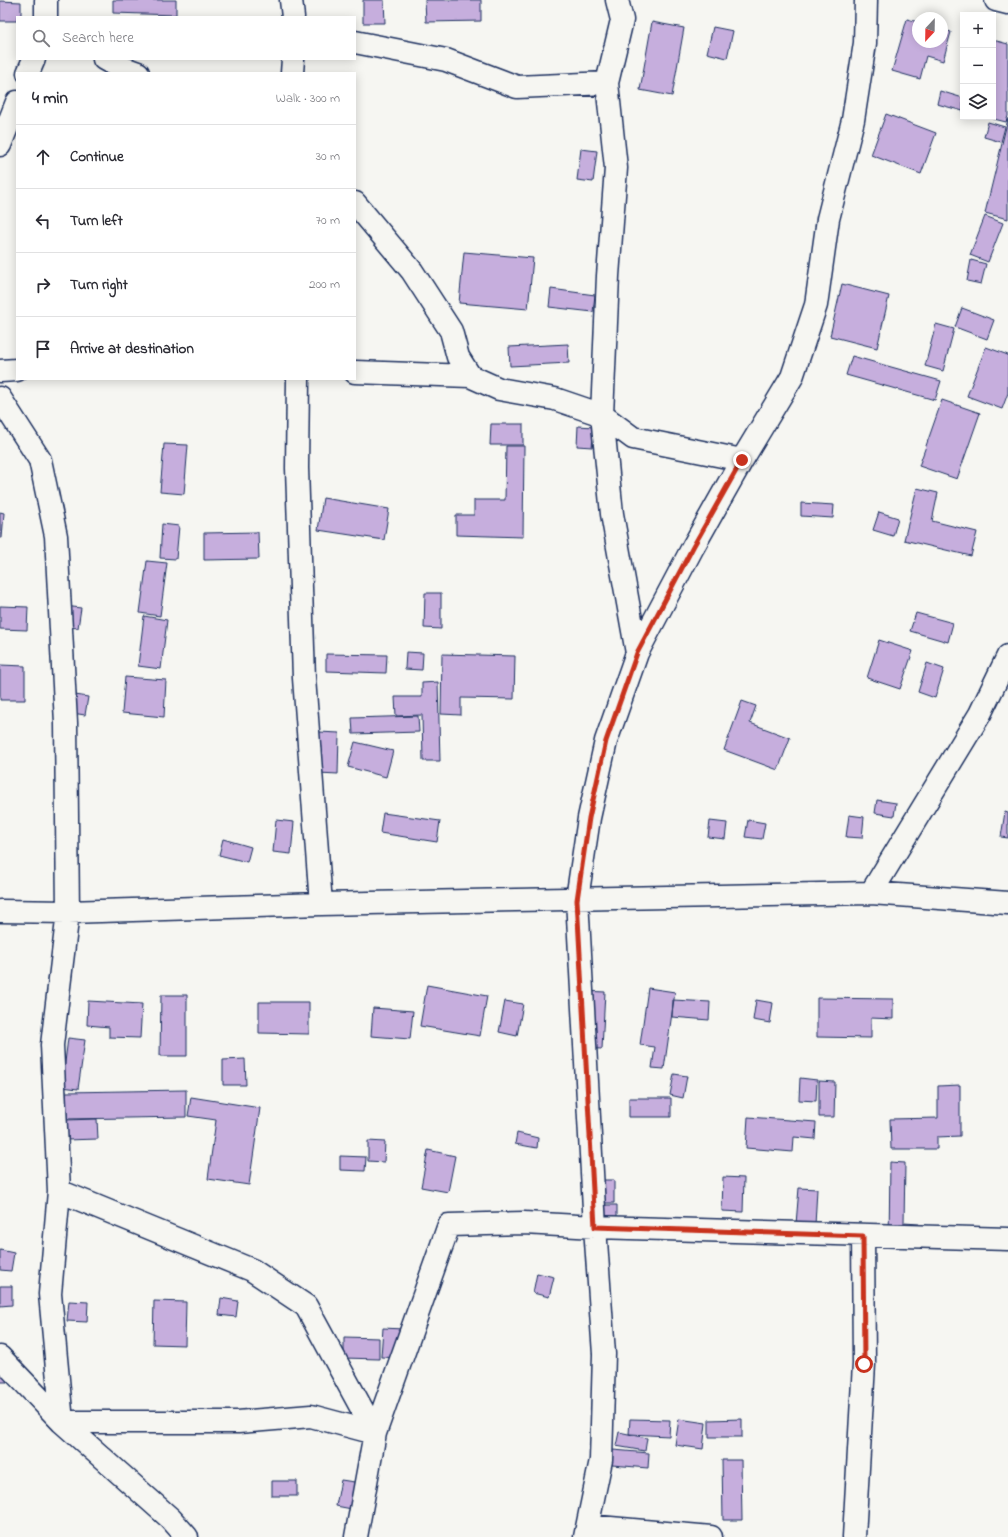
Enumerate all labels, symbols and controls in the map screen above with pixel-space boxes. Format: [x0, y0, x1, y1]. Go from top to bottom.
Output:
north arrow [912, 12, 948, 48]
map controls [960, 12, 996, 120]
button: + [960, 12, 996, 48]
search box [16, 16, 356, 60]
icon: search [30, 27, 52, 49]
text: Search here [62, 27, 134, 49]
button: − [960, 48, 996, 84]
button: layers [960, 84, 996, 120]
text: 4 min [32, 86, 68, 111]
text: Walk · 300 m [276, 89, 340, 108]
icon: ahead [32, 146, 54, 168]
text: Continue [70, 146, 124, 168]
text: 30 m [316, 147, 340, 166]
icon: left [32, 210, 54, 232]
text: Turn left [70, 210, 123, 232]
text: 70 m [316, 211, 340, 230]
icon: right [32, 274, 54, 296]
text: Turn right [70, 274, 128, 296]
text: 200 m [309, 275, 340, 294]
icon: arrive [32, 338, 54, 360]
text: Arrive at destination [70, 338, 194, 360]
route end [733, 451, 751, 469]
route start [855, 1355, 873, 1373]

